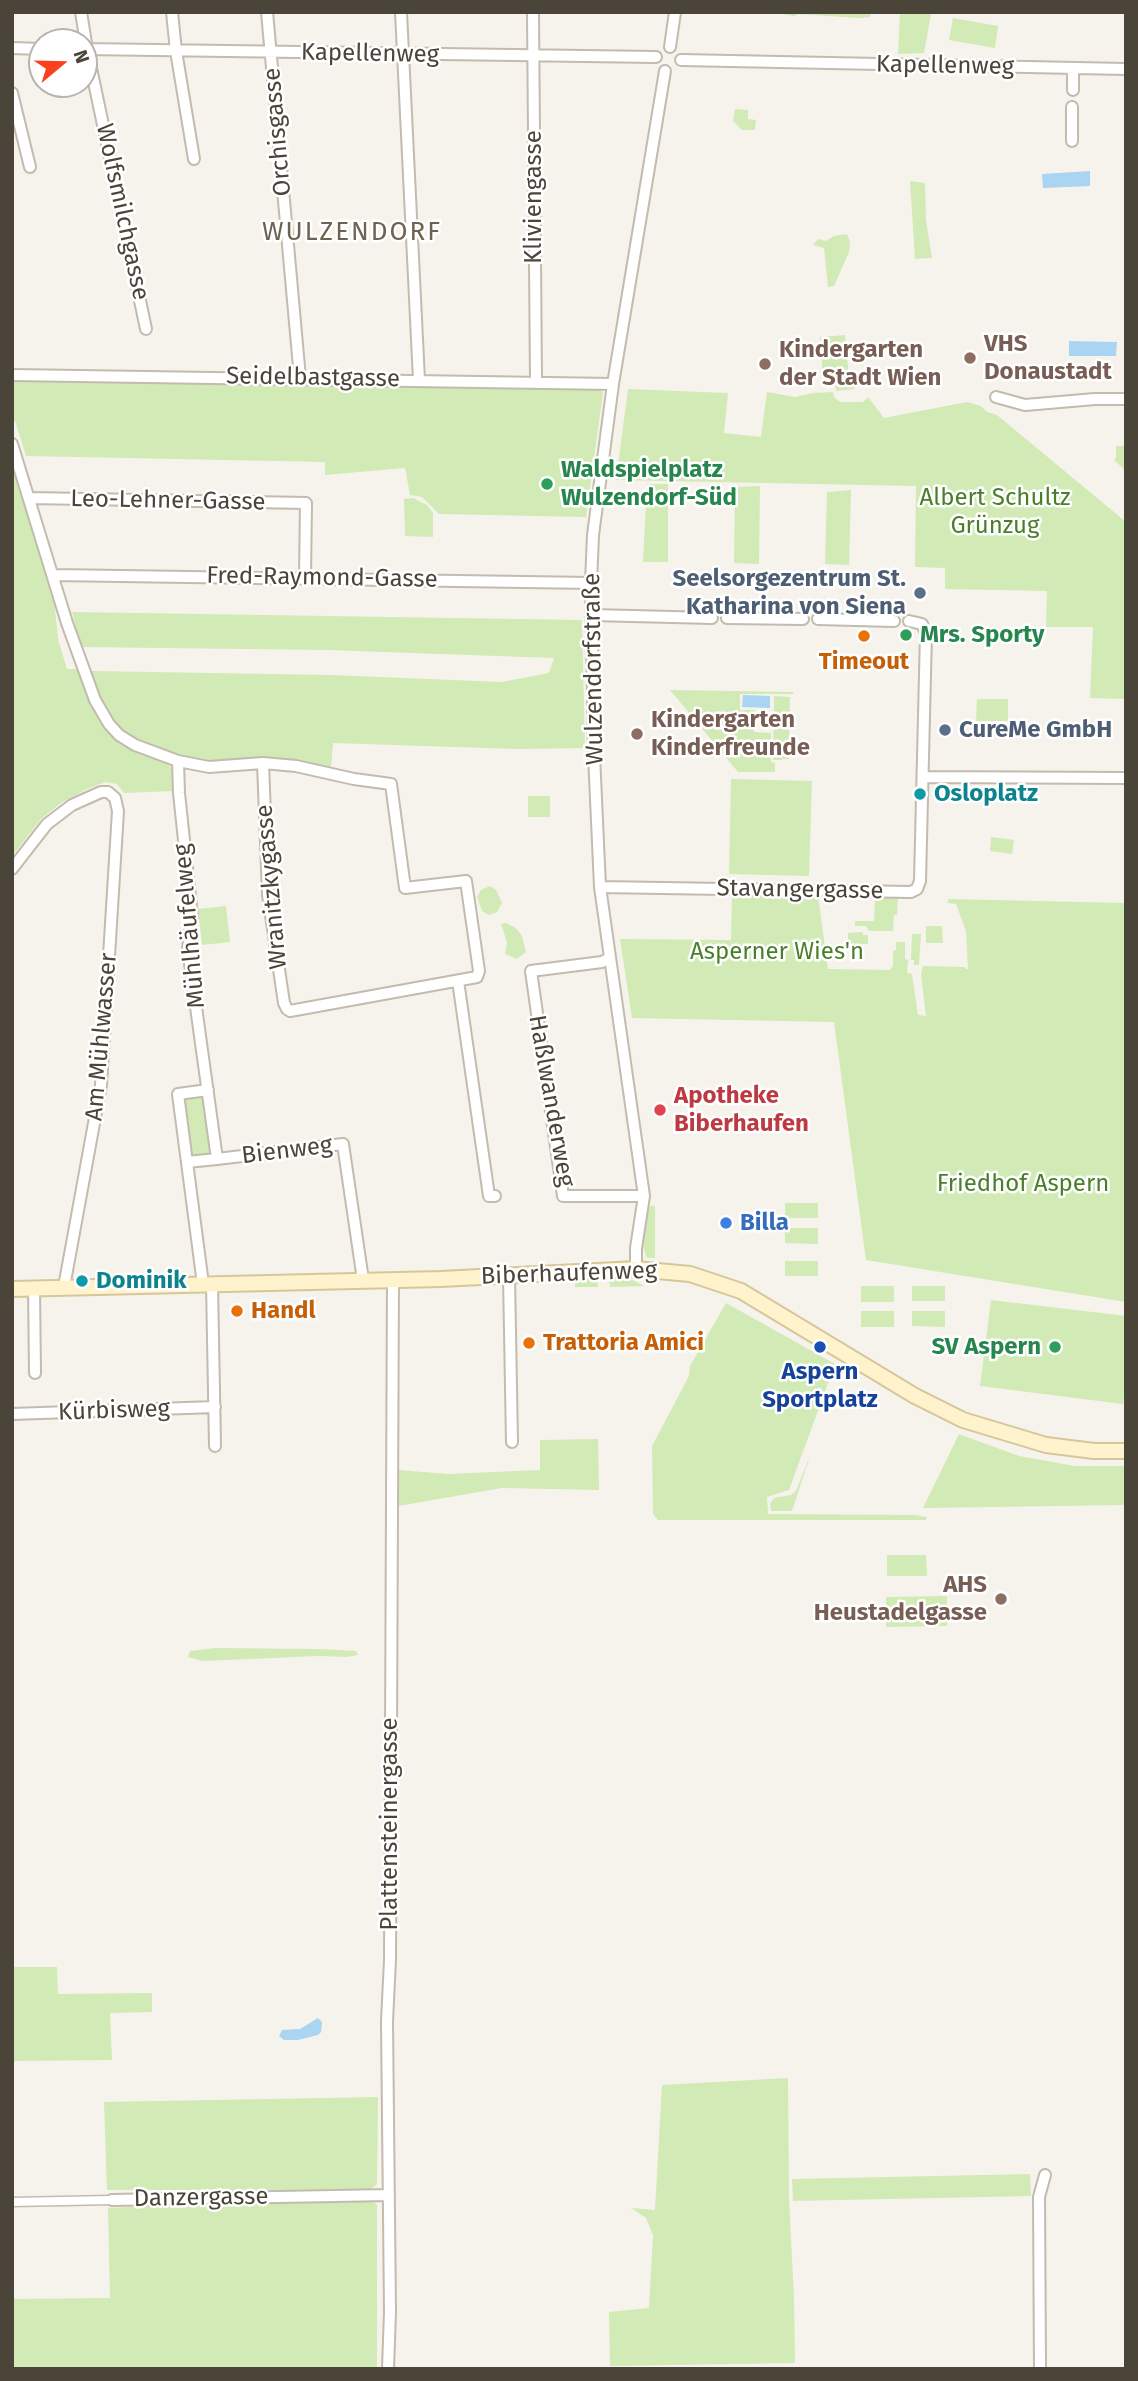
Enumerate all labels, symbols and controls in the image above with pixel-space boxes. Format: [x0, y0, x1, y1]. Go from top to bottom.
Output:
north arrow [28, 28, 98, 98]
street label: Kapellenweg [301, 38, 439, 70]
text: N [69, 47, 94, 66]
street label: Kapellenweg [876, 50, 1014, 82]
street label: Orchisgasse [258, 67, 298, 197]
street label: Wolfsmilchgasse [89, 121, 155, 303]
street label: Kliviengasse [520, 130, 548, 264]
district label: WULZENDORF [263, 217, 441, 249]
place label: VHS Donaustadt [984, 330, 1112, 386]
place label: Kindergarten der Stadt Wien [779, 336, 941, 392]
marker: VHS Donaustadt [962, 350, 978, 366]
marker: Kindergarten der Stadt Wien [757, 356, 773, 372]
street label: Seidelbastgasse [226, 362, 400, 394]
place label: Waldspielplatz Wulzendorf-Süd [561, 456, 737, 512]
marker: Waldspielplatz Wulzendorf-Süd [539, 476, 555, 492]
park label: Albert Schultz Grünzug [919, 484, 1071, 540]
street label: Leo-Lehner-Gasse [70, 485, 266, 517]
street label: Fred-Raymond-Gasse [206, 562, 438, 594]
place label: Seelsorgezentrum St. Katharina von Siena [673, 565, 906, 621]
street label: Wulzendorfstraße [578, 573, 610, 765]
marker: Seelsorgezentrum St. Katharina von Siena [912, 585, 928, 601]
place label: Mrs. Sporty [920, 621, 1045, 649]
marker: Mrs. Sporty [898, 627, 914, 643]
marker: Timeout [856, 628, 872, 644]
place label: Timeout [819, 648, 909, 676]
place label: Kindergarten Kinderfreunde [651, 706, 810, 762]
place label: CureMe GmbH [959, 716, 1112, 744]
marker: CureMe GmbH [937, 722, 953, 738]
marker: Kindergarten Kinderfreunde [629, 726, 645, 742]
place label: Osloplatz [934, 780, 1038, 808]
marker: Osloplatz [912, 786, 928, 802]
street label: Wranitzkygasse [250, 803, 294, 971]
street label: Mühlhäufelweg [168, 842, 212, 1010]
street label: Stavangergasse [716, 874, 884, 906]
park label: Asperner Wies'n [690, 938, 864, 966]
street label: Am Mühlwasser [80, 952, 124, 1122]
street label: Haßlwanderweg [522, 1013, 580, 1189]
place label: Apotheke Biberhaufen [674, 1082, 809, 1138]
marker: Apotheke Biberhaufen [652, 1102, 668, 1118]
street label: Bienweg [240, 1131, 334, 1171]
park label: Friedhof Aspern [937, 1170, 1109, 1198]
place label: Billa [740, 1209, 789, 1237]
marker: Billa [718, 1215, 734, 1231]
street label: Biberhaufenweg [480, 1257, 658, 1291]
place label: Dominik [96, 1267, 187, 1295]
marker: Dominik [74, 1273, 90, 1289]
place label: Handl [251, 1297, 316, 1325]
marker: Handl [229, 1303, 245, 1319]
place label: Trattoria Amici [543, 1329, 704, 1357]
place label: SV Aspern [932, 1333, 1041, 1361]
marker: Trattoria Amici [521, 1335, 537, 1351]
marker: Aspern Sportplatz [812, 1339, 828, 1355]
marker: SV Aspern [1047, 1339, 1063, 1355]
place label: Aspern Sportplatz [762, 1358, 878, 1414]
street label: Kürbisweg [58, 1395, 170, 1427]
place label: AHS Heustadelgasse [814, 1571, 987, 1627]
marker: AHS Heustadelgasse [993, 1591, 1009, 1607]
street label: Plattensteinergasse [376, 1717, 404, 1931]
street label: Danzergasse [133, 2182, 269, 2214]

